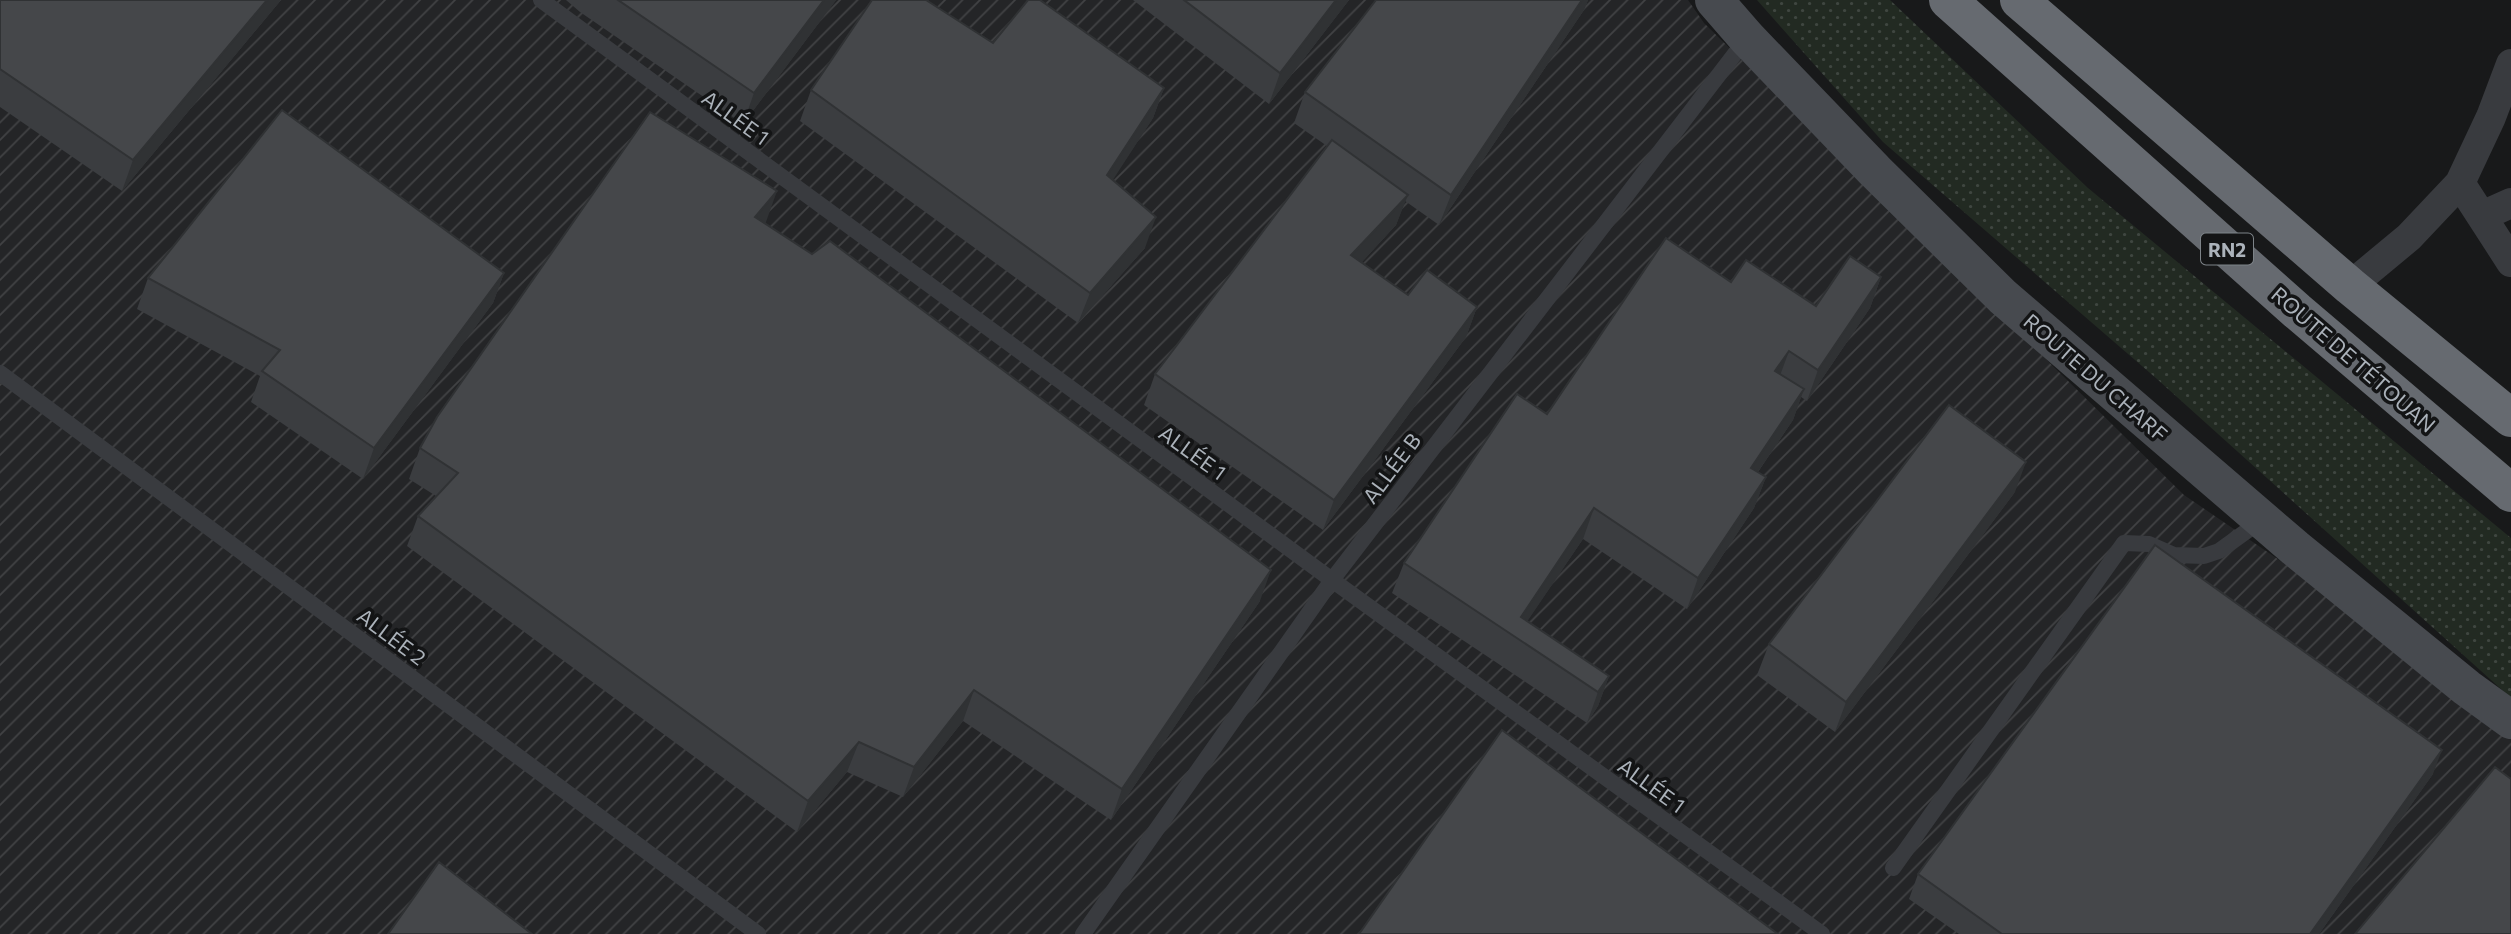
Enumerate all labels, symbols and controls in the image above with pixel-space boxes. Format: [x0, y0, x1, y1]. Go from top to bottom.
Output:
street label: ALLÉE 1 [698, 84, 774, 150]
road number: RN2 [2201, 233, 2253, 264]
street label: ROUTE DE TÉTOUAN [2267, 281, 2441, 437]
street label: ROUTE DU CHARF [2019, 308, 2173, 446]
street label: ALLÉE 1 [1155, 419, 1231, 485]
street label: ALLÉE B [1357, 428, 1425, 508]
street label: ALLÉE 2 [353, 602, 431, 670]
street label: ALLÉE 1 [1614, 752, 1690, 818]

